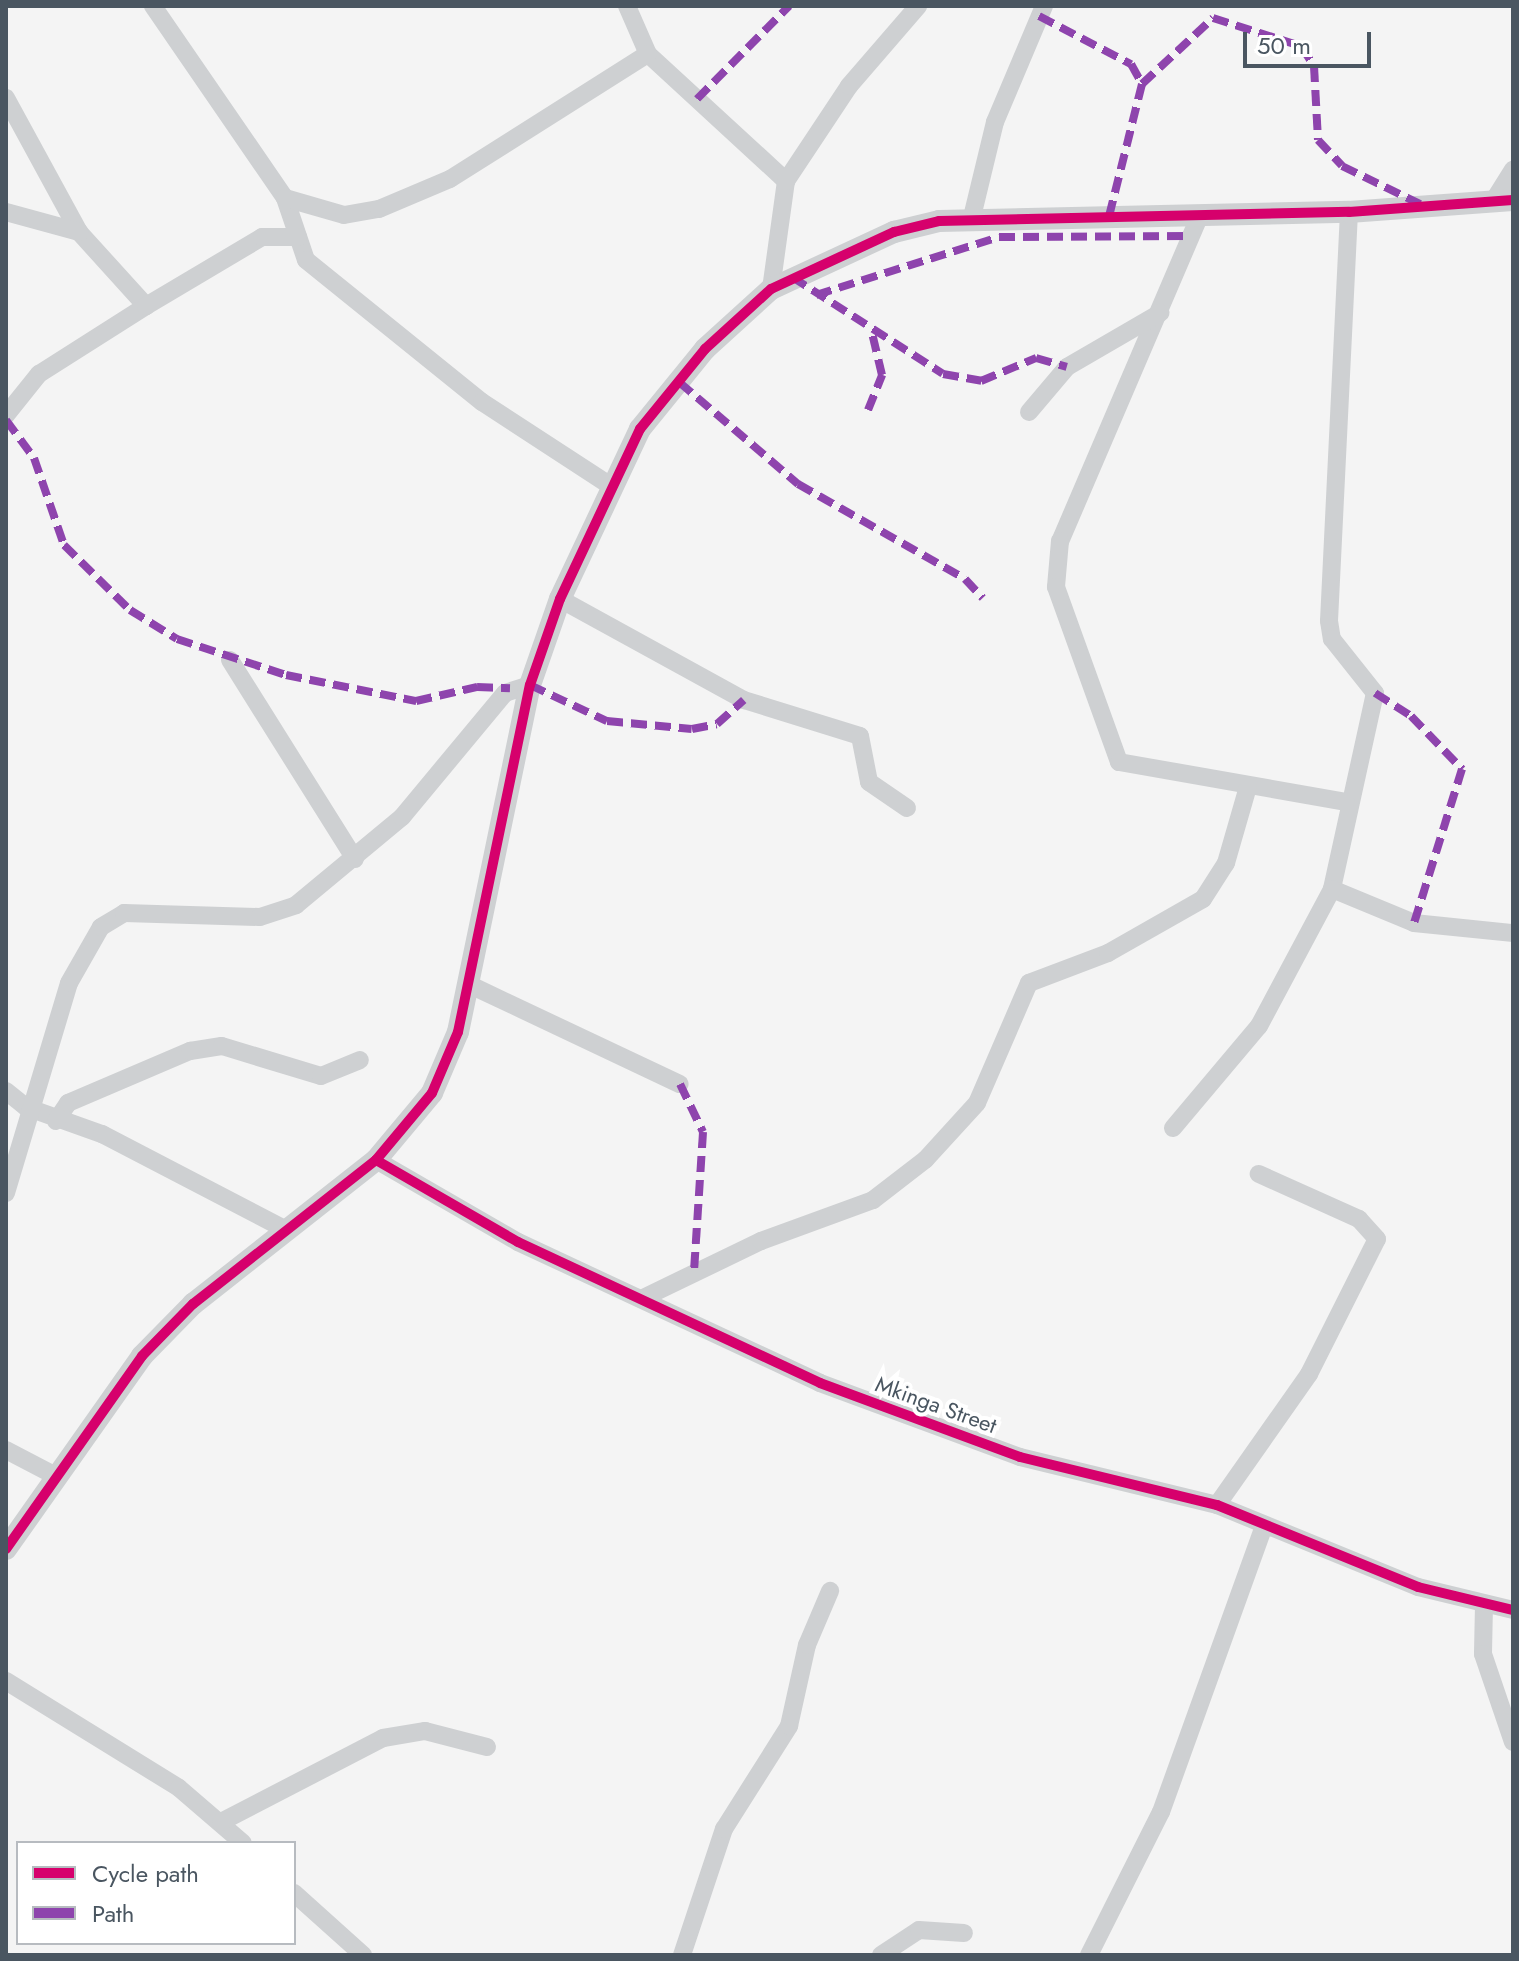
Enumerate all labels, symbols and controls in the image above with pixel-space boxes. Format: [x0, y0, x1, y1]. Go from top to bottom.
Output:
scale bar [1247, 16, 1375, 66]
text: 50 m [1257, 28, 1311, 63]
street label: Mkinga Street [872, 1371, 1000, 1439]
legend [16, 1841, 296, 1945]
text: Cycle path [92, 1856, 199, 1891]
text: Path [92, 1896, 134, 1931]

